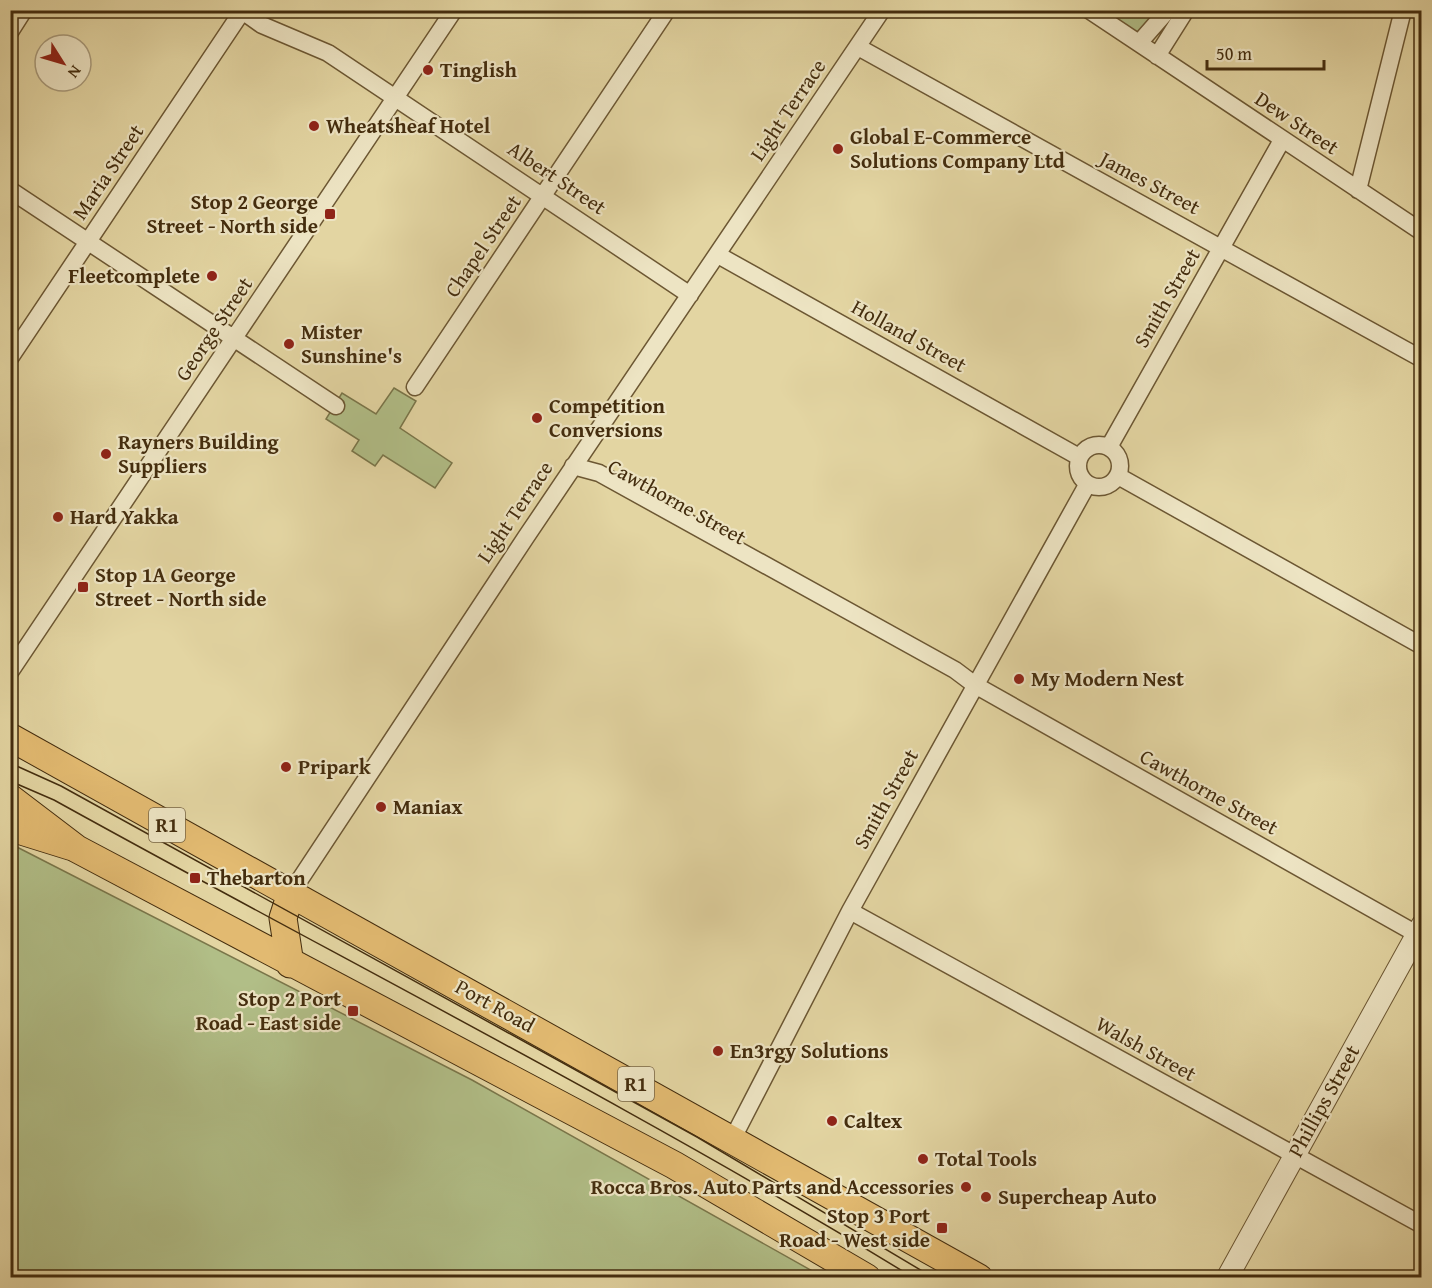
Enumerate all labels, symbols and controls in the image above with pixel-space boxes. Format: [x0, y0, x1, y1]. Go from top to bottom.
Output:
north arrow [33, 33, 93, 93]
scale bar [1207, 33, 1324, 71]
text: 50 m [1216, 40, 1252, 67]
street label: Light Terrace [742, 52, 833, 167]
place label: Tinglish [440, 54, 517, 85]
text: N [62, 61, 88, 84]
marker: Tinglish [421, 63, 435, 77]
street label: Dew Street [1249, 83, 1346, 162]
place label: Wheatsheaf Hotel [326, 110, 491, 141]
street label: Maria Street [64, 117, 151, 226]
marker: Wheatsheaf Hotel [307, 119, 321, 133]
place label: Global E-Commerce Solutions Company Ltd [850, 121, 1065, 176]
street label: Albert Street [502, 133, 613, 222]
marker: Global E-Commerce Solutions Company Ltd [831, 142, 845, 156]
street label: James Street [1092, 142, 1206, 222]
place label: Stop 2 George Street - North side [147, 186, 318, 241]
street label: Chapel Street [437, 188, 529, 303]
marker: Stop 2 George Street - North side [323, 207, 337, 221]
street label: Smith Street [1126, 242, 1208, 353]
place label: Fleetcomplete [68, 260, 200, 291]
marker: Fleetcomplete [205, 269, 219, 283]
street label: George Street [167, 270, 260, 387]
street label: Holland Street [846, 291, 973, 380]
place label: Mister Sunshine's [301, 316, 402, 371]
marker: Mister Sunshine's [282, 337, 296, 351]
place label: Competition Conversions [549, 390, 665, 445]
marker: Competition Conversions [530, 411, 544, 425]
place label: Rayners Building Suppliers [118, 426, 280, 481]
marker: Rayners Building Suppliers [99, 447, 113, 461]
street label: Cawthorne Street [602, 451, 753, 553]
street label: Light Terrace [469, 454, 560, 569]
place label: Hard Yakka [70, 501, 179, 532]
marker: Hard Yakka [51, 510, 65, 524]
place label: Stop 1A George Street - North side [95, 559, 266, 614]
marker: Stop 1A George Street - North side [76, 580, 90, 594]
place label: My Modern Nest [1031, 663, 1184, 694]
marker: My Modern Nest [1012, 672, 1026, 686]
street label: Cawthorne Street [1134, 741, 1285, 843]
street label: Smith Street [845, 743, 926, 854]
place label: Pripark [298, 751, 372, 782]
marker: Pripark [279, 760, 293, 774]
place label: Maniax [393, 791, 463, 822]
marker: Maniax [374, 800, 388, 814]
road number: R1 [149, 808, 185, 842]
place label: Thebarton [207, 862, 306, 893]
marker: Thebarton [188, 871, 202, 885]
street label: Port Road [450, 971, 541, 1041]
place label: Stop 2 Port Road - East side [196, 983, 341, 1038]
marker: Stop 2 Port Road - East side [346, 1004, 360, 1018]
street label: Walsh Street [1090, 1008, 1203, 1089]
place label: En3rgy Solutions [730, 1035, 888, 1066]
street label: Phillips Street [1280, 1038, 1367, 1163]
marker: En3rgy Solutions [711, 1044, 725, 1058]
road number: R1 [618, 1067, 654, 1101]
place label: Caltex [844, 1105, 902, 1136]
marker: Caltex [825, 1114, 839, 1128]
place label: Total Tools [935, 1143, 1037, 1174]
marker: Total Tools [916, 1152, 930, 1166]
place label: Rocca Bros. Auto Parts and Accessories [591, 1171, 954, 1202]
marker: Rocca Bros. Auto Parts and Accessories [959, 1180, 973, 1194]
place label: Supercheap Auto [998, 1181, 1157, 1212]
marker: Supercheap Auto [979, 1190, 993, 1204]
place label: Stop 3 Port Road - West side [779, 1200, 930, 1255]
marker: Stop 3 Port Road - West side [935, 1221, 949, 1235]

